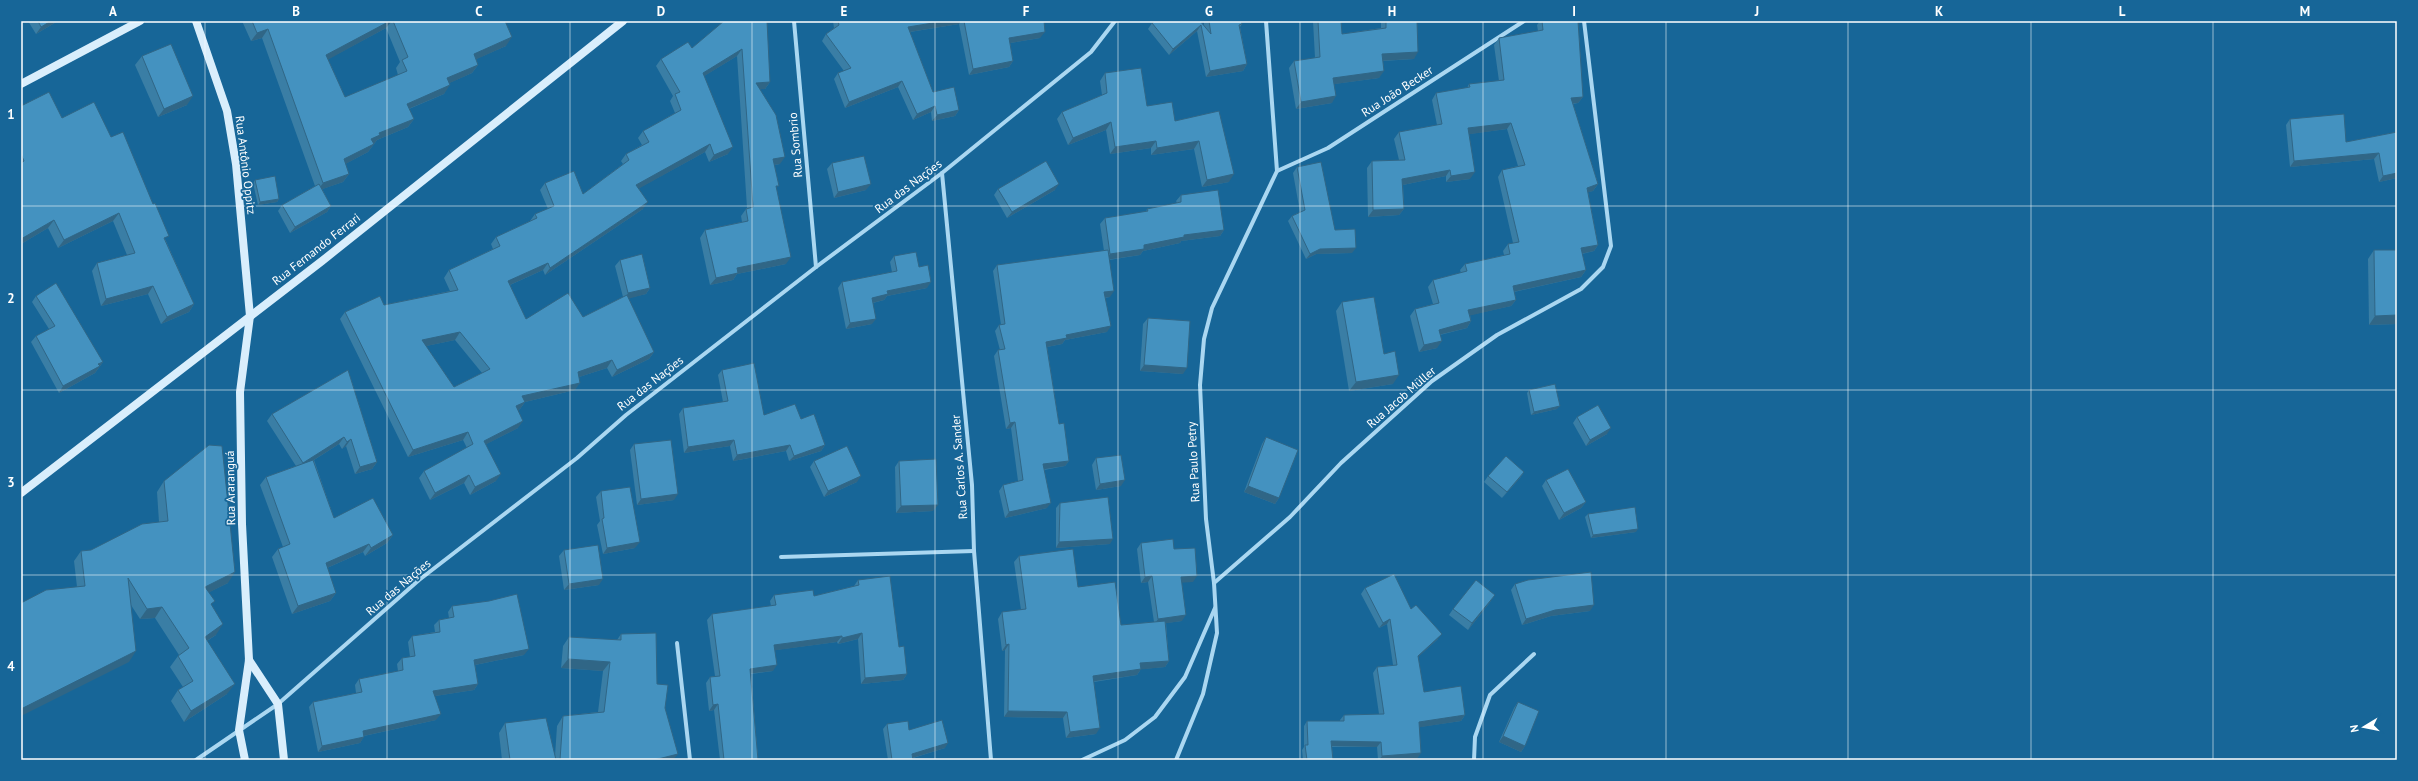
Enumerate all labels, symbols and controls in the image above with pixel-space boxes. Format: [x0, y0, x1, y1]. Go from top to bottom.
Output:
text: A [109, 3, 117, 20]
text: B [292, 3, 300, 20]
text: C [475, 3, 483, 20]
text: D [657, 3, 665, 20]
text: E [841, 3, 848, 20]
text: F [1023, 3, 1030, 20]
text: G [1205, 3, 1213, 20]
text: H [1388, 3, 1396, 20]
text: I [1572, 3, 1576, 20]
text: J [1754, 3, 1759, 20]
text: K [1935, 3, 1943, 20]
text: L [2119, 3, 2126, 20]
text: M [2300, 3, 2310, 20]
street label: Rua João Becker [1358, 62, 1436, 120]
text: 1 [7, 106, 15, 123]
street label: Rua Sombrio [785, 112, 805, 178]
street label: Rua Antônio Oppitz [232, 115, 260, 215]
street label: Rua das Nações [872, 156, 944, 216]
street label: Rua Fernando Ferrari [269, 210, 363, 288]
text: 2 [7, 290, 15, 307]
street label: Rua das Nações [614, 352, 686, 414]
street label: Rua Jacob Müller [1363, 363, 1439, 431]
street label: Rua Carlos A. Sander [948, 414, 970, 520]
street label: Rua Paulo Petry [1183, 421, 1203, 503]
street label: Rua Araranguá [222, 450, 238, 526]
text: 3 [7, 474, 15, 491]
street label: Rua das Nações [363, 556, 433, 618]
text: 4 [7, 658, 15, 675]
north arrow [2344, 707, 2384, 747]
text: N [2347, 724, 2362, 734]

